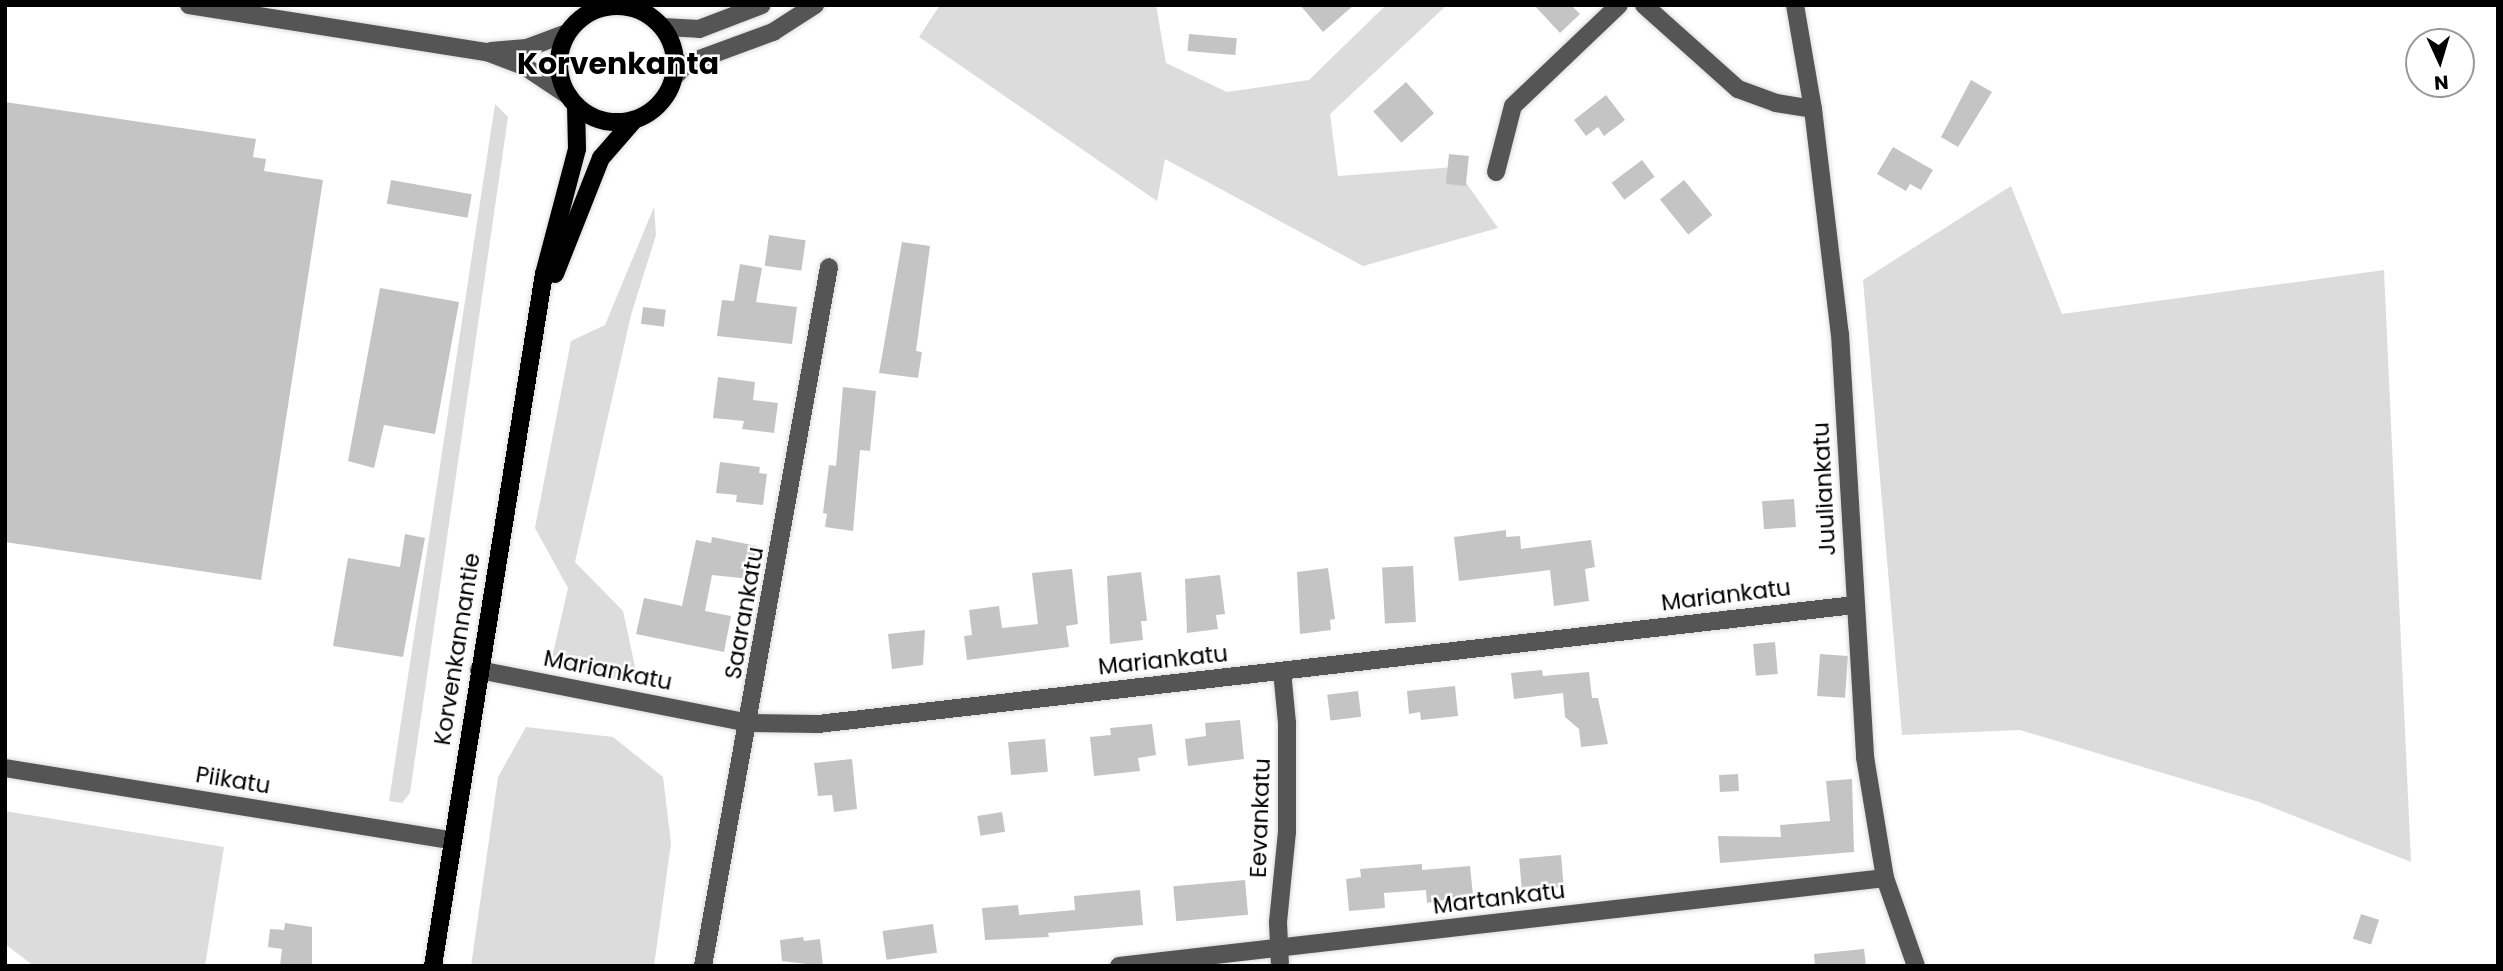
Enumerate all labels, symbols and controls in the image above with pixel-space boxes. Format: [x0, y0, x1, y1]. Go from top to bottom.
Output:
north arrow [2405, 28, 2475, 98]
district label: Korvenkanta [517, 46, 719, 82]
text: N [2433, 68, 2449, 96]
street label: Juuliankatu [1807, 422, 1841, 556]
street label: Saarankatu [719, 545, 769, 681]
street label: Korvenkannantie [428, 551, 486, 747]
street label: Mariankatu [1660, 573, 1792, 617]
street label: Mariankatu [1097, 639, 1229, 681]
street label: Mariankatu [541, 644, 675, 696]
street label: Eevankatu [1244, 758, 1276, 878]
street label: Piikatu [194, 760, 272, 800]
street label: Martankatu [1431, 876, 1567, 920]

